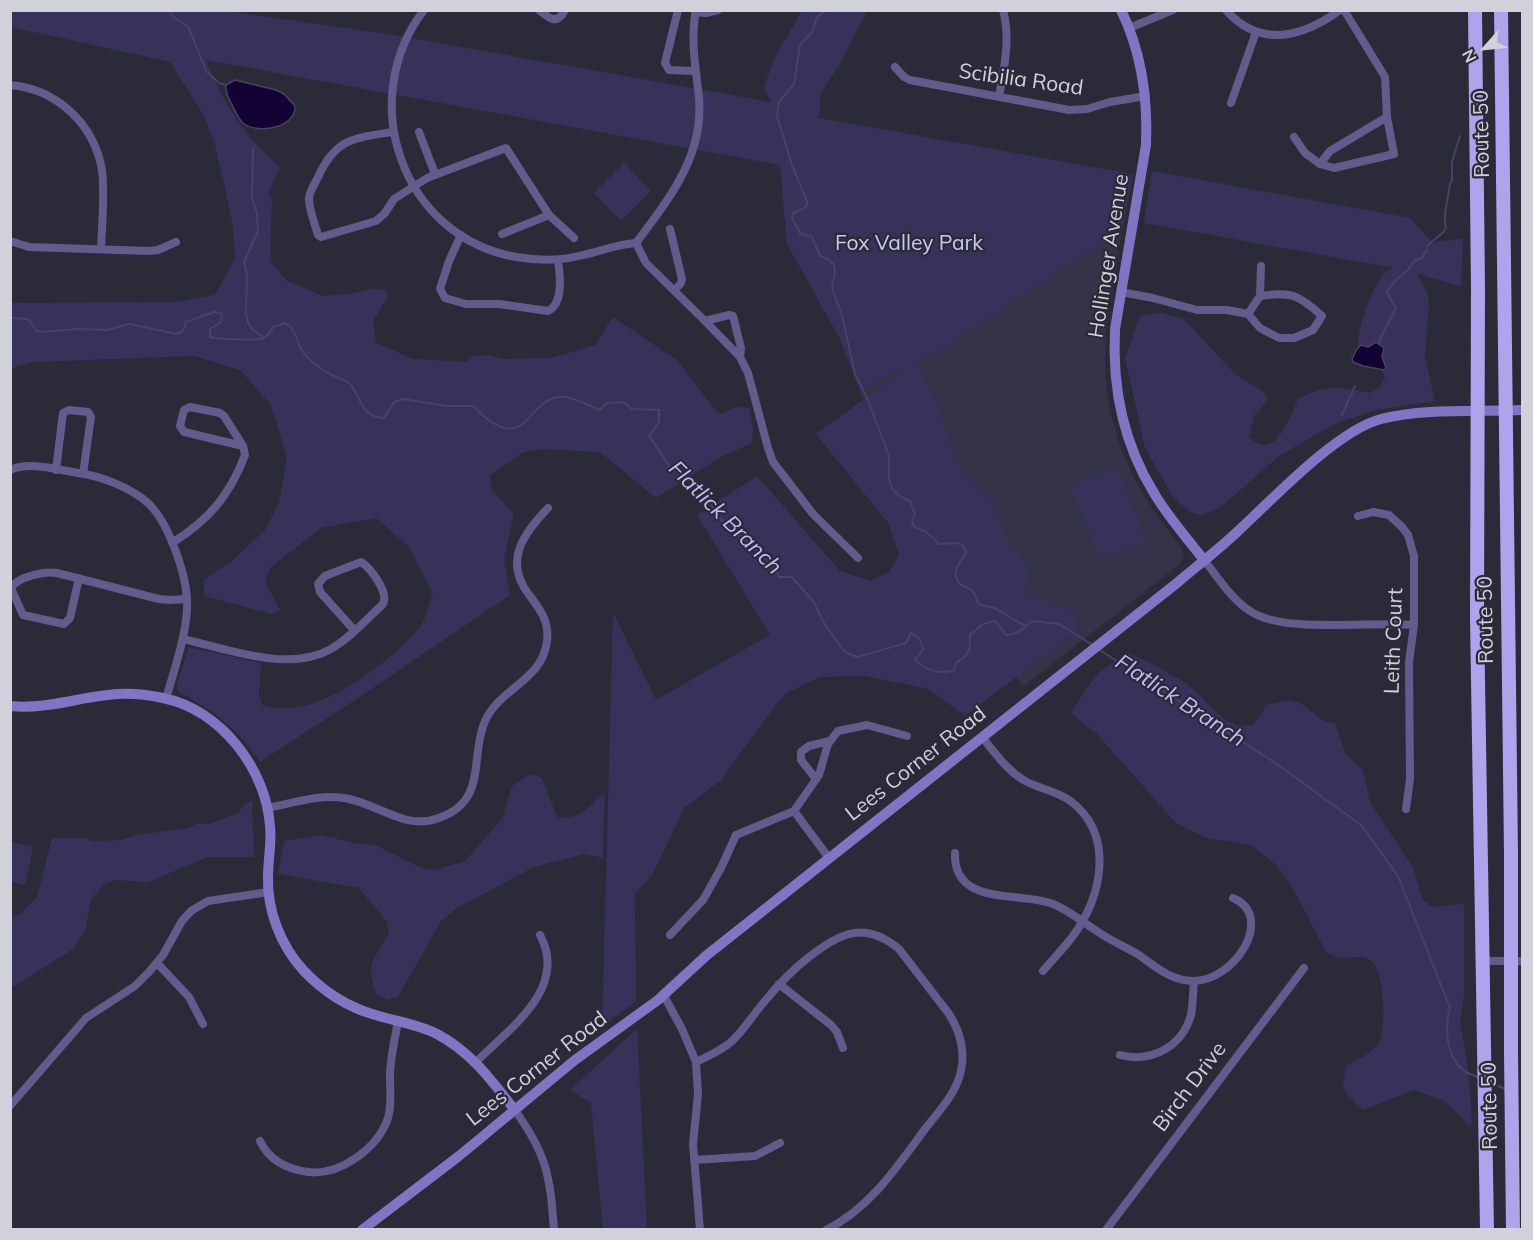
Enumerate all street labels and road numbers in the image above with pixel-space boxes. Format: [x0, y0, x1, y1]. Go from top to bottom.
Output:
street label: Scibilia Road [957, 59, 1085, 101]
street label: Route 50 [1469, 90, 1495, 178]
street label: Hollinger Avenue [1084, 172, 1134, 340]
street label: Route 50 [1473, 576, 1499, 664]
street label: Leith Court [1380, 588, 1408, 694]
street label: Lees Corner Road [841, 701, 991, 827]
street label: Lees Corner Road [462, 1006, 612, 1132]
street label: Birch Drive [1148, 1037, 1232, 1137]
street label: Route 50 [1477, 1062, 1503, 1150]

